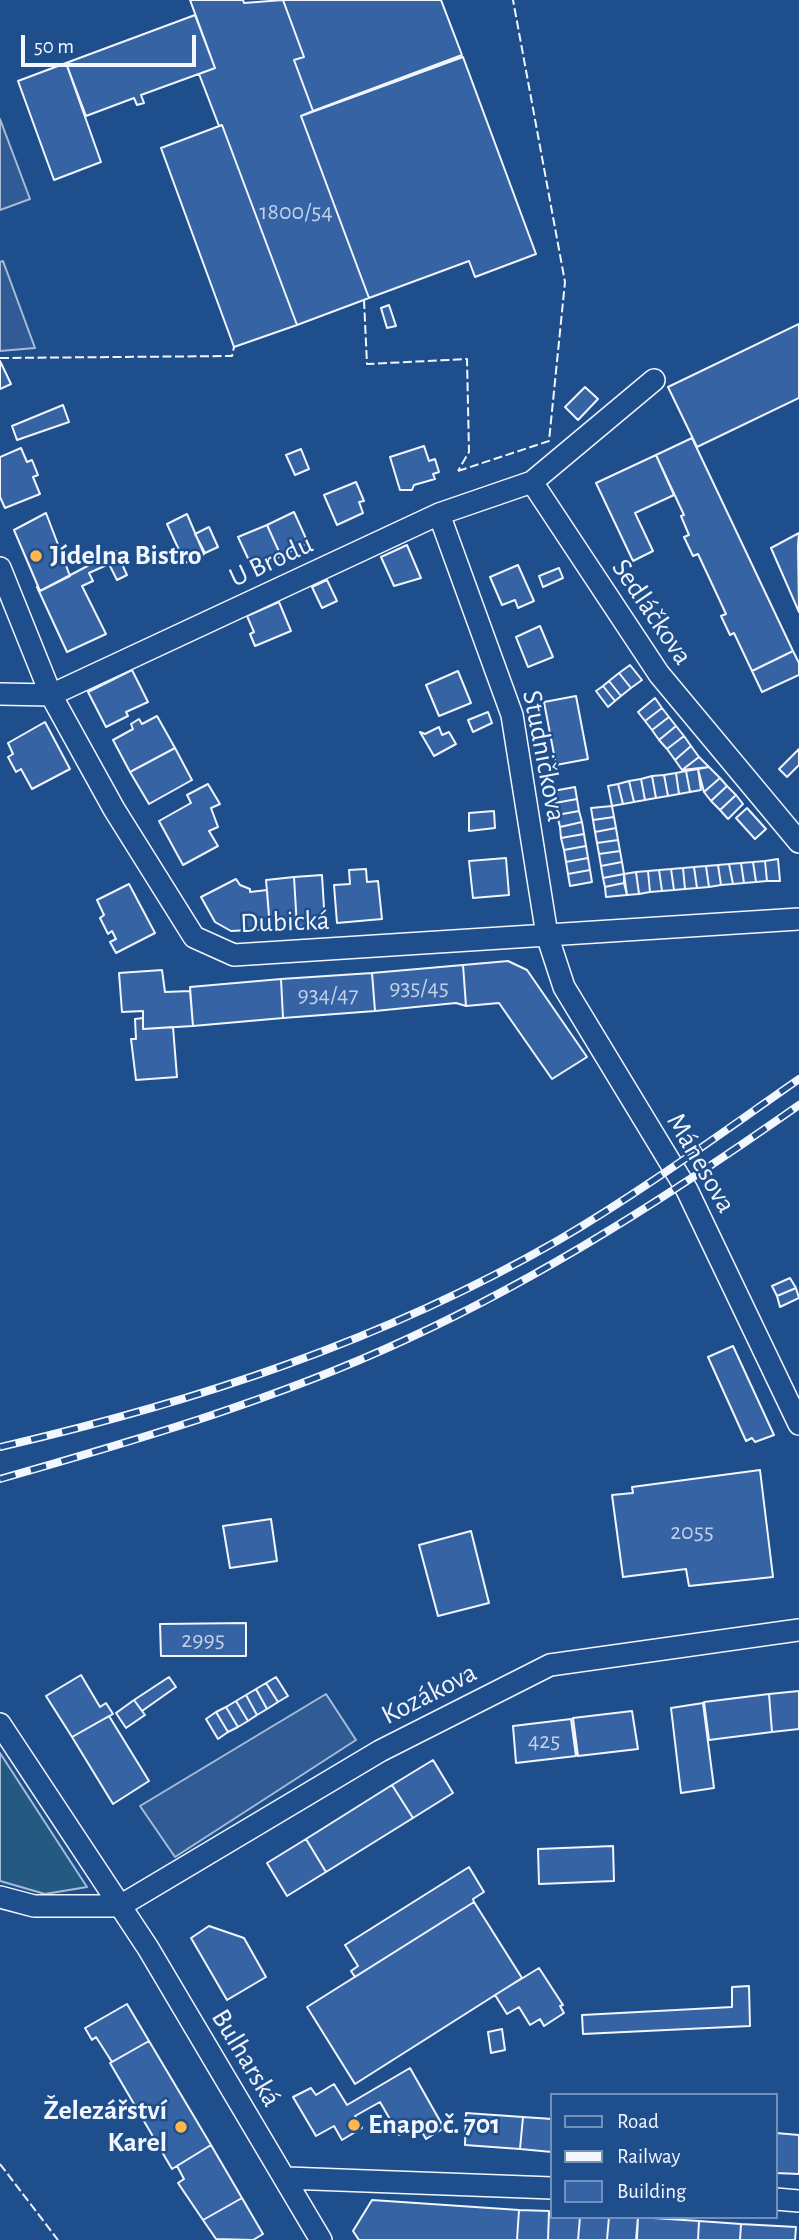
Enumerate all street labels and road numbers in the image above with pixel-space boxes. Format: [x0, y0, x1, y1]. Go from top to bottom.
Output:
street label: U Brodu [224, 527, 318, 595]
street label: Sedláčkova [604, 553, 700, 671]
street label: Studničkova [515, 688, 573, 824]
street label: Dubická [240, 904, 330, 940]
street label: Mánesova [659, 1107, 743, 1219]
street label: Kozákova [376, 1656, 482, 1732]
street label: Bulharská [204, 2003, 288, 2113]

